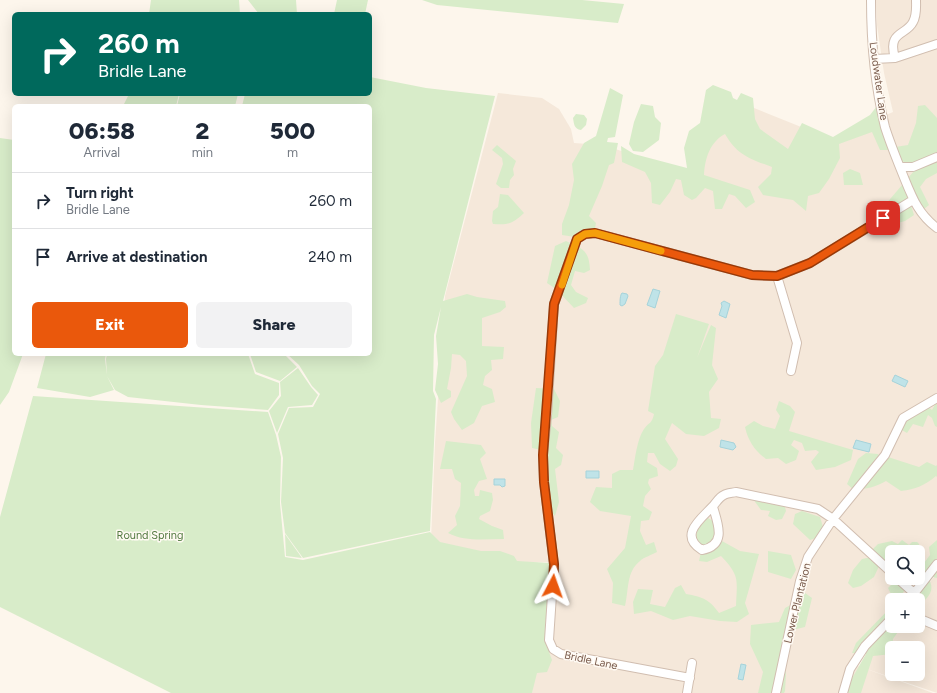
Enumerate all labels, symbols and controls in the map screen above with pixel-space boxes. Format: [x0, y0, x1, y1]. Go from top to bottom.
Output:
text: 260 m [98, 26, 180, 60]
icon: right [32, 28, 84, 80]
street label: Loudwater Lane [867, 41, 890, 121]
text: Bridle Lane [98, 60, 186, 82]
text: 06:58 [69, 116, 135, 145]
text: 2 [195, 116, 209, 145]
text: 500 [270, 116, 315, 145]
text: Arrival [84, 145, 120, 160]
text: min [192, 145, 213, 160]
text: m [287, 145, 298, 160]
text: Turn right [66, 184, 134, 202]
icon: right [32, 190, 54, 212]
text: 260 m [309, 192, 352, 210]
pin [866, 201, 900, 235]
text: Bridle Lane [66, 202, 130, 217]
icon: arrive [872, 207, 894, 229]
icon: arrive [32, 246, 54, 268]
text: Arrive at destination [66, 248, 207, 266]
text: 240 m [308, 248, 352, 266]
button: Exit [32, 302, 188, 348]
button: Share [196, 302, 352, 348]
park label: Round Spring [117, 529, 183, 542]
map controls [885, 545, 925, 681]
button: search [885, 545, 925, 585]
street label: Lower Plantation [781, 562, 814, 645]
position arrow [532, 565, 574, 607]
button: + [885, 593, 925, 633]
button: − [885, 641, 925, 681]
street label: Bridle Lane [563, 649, 619, 672]

